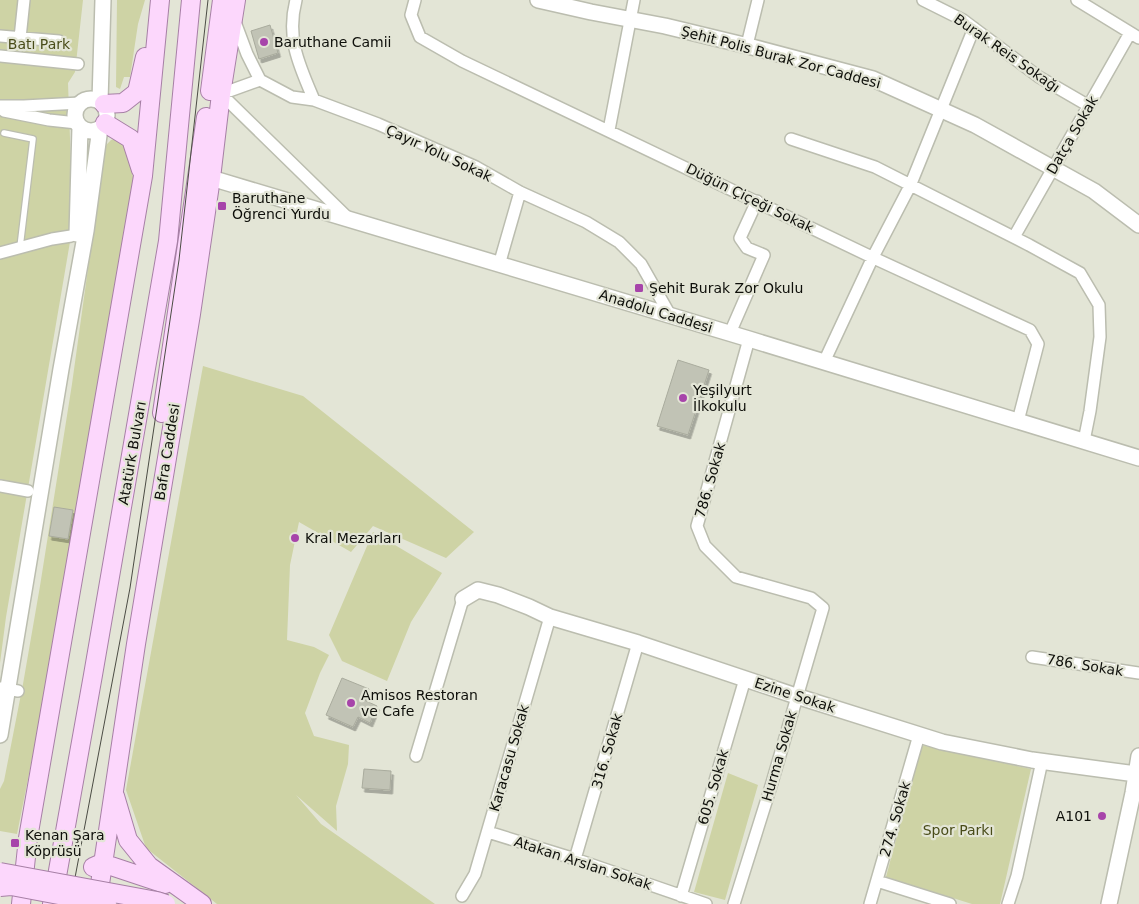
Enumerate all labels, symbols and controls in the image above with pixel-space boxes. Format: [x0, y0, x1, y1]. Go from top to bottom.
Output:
street label: Burak Reis Sokağı [951, 10, 1063, 96]
street label: Şehit Polis Burak Zor Caddesi [679, 23, 883, 91]
place label: Baruthane Camii [274, 34, 391, 50]
park label: Batı Park [8, 36, 71, 52]
marker: Baruthane Camii [258, 36, 270, 48]
street label: Datça Sokak [1043, 92, 1101, 177]
street label: Çayır Yolu Sokak [383, 121, 495, 185]
street label: Düğün Çiçeği Sokak [684, 160, 817, 236]
place label: Baruthane Öğrenci Yurdu [232, 190, 330, 222]
marker: Baruthane Öğrenci Yurdu [216, 200, 228, 212]
place label: Şehit Burak Zor Okulu [649, 280, 803, 296]
marker: Şehit Burak Zor Okulu [633, 282, 645, 294]
street label: Anadolu Caddesi [597, 286, 715, 336]
place label: Yeşilyurt İlkokulu [692, 382, 752, 414]
marker: Yeşilyurt İlkokulu [677, 392, 689, 404]
street label: Atatürk Bulvarı [115, 400, 149, 506]
street label: Bafra Caddesi [151, 402, 183, 502]
street label: 786. Sokak [692, 440, 729, 520]
place label: Kral Mezarları [305, 530, 401, 546]
marker: Kral Mezarları [289, 532, 301, 544]
street label: 786. Sokak [1045, 651, 1125, 679]
street label: Ezine Sokak [753, 674, 838, 716]
place label: Amisos Restoran ve Cafe [361, 687, 478, 719]
marker: Amisos Restoran ve Cafe [345, 697, 357, 709]
street label: Karacasu Sokak [486, 702, 532, 813]
street label: Hurma Sokak [758, 708, 800, 803]
street label: 316. Sokak [589, 711, 626, 791]
street label: 605. Sokak [695, 747, 732, 827]
street label: 274. Sokak [877, 779, 914, 859]
place label: A101 [1056, 808, 1092, 824]
marker: A101 [1096, 810, 1108, 822]
park label: Spor Parkı [923, 822, 993, 838]
place label: Kenan Şara Köprüsü [25, 827, 105, 859]
street label: Atakan Arslan Sokak [512, 833, 655, 893]
marker: Kenan Şara Köprüsü [9, 837, 21, 849]

